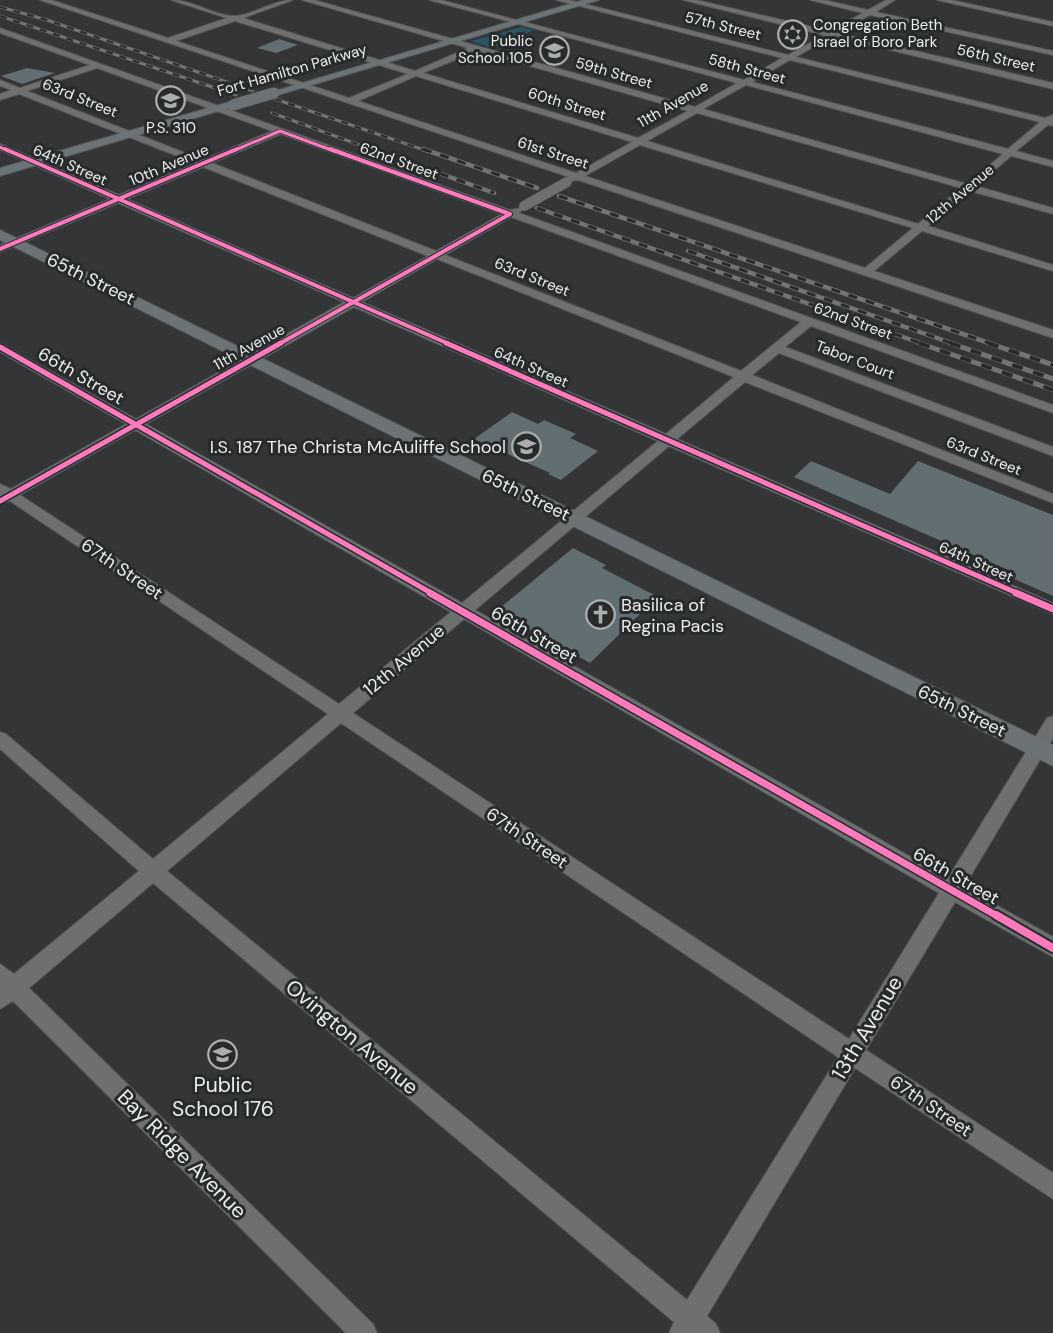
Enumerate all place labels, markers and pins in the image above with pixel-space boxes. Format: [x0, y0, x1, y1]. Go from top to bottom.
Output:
place label: Congregation Beth Israel of Boro Park [813, 15, 942, 52]
synagogue icon: Congregation Beth Israel of Boro Park [776, 18, 808, 50]
place label: Public School 105 [458, 31, 533, 68]
school or university icon: Public School 105 [538, 34, 570, 66]
school or university icon: P.S. 310 [155, 85, 187, 117]
place label: P.S. 310 [146, 118, 196, 138]
school or university icon: I.S. 187 The Christa McAuliffe School [511, 431, 543, 463]
place label: I.S. 187 The Christa McAuliffe School [210, 435, 506, 459]
place label: Basilica of Regina Pacis [621, 593, 724, 638]
church icon: Basilica of Regina Pacis [584, 599, 616, 631]
school or university icon: Public School 176 [207, 1038, 239, 1070]
place label: Public School 176 [172, 1071, 274, 1123]

